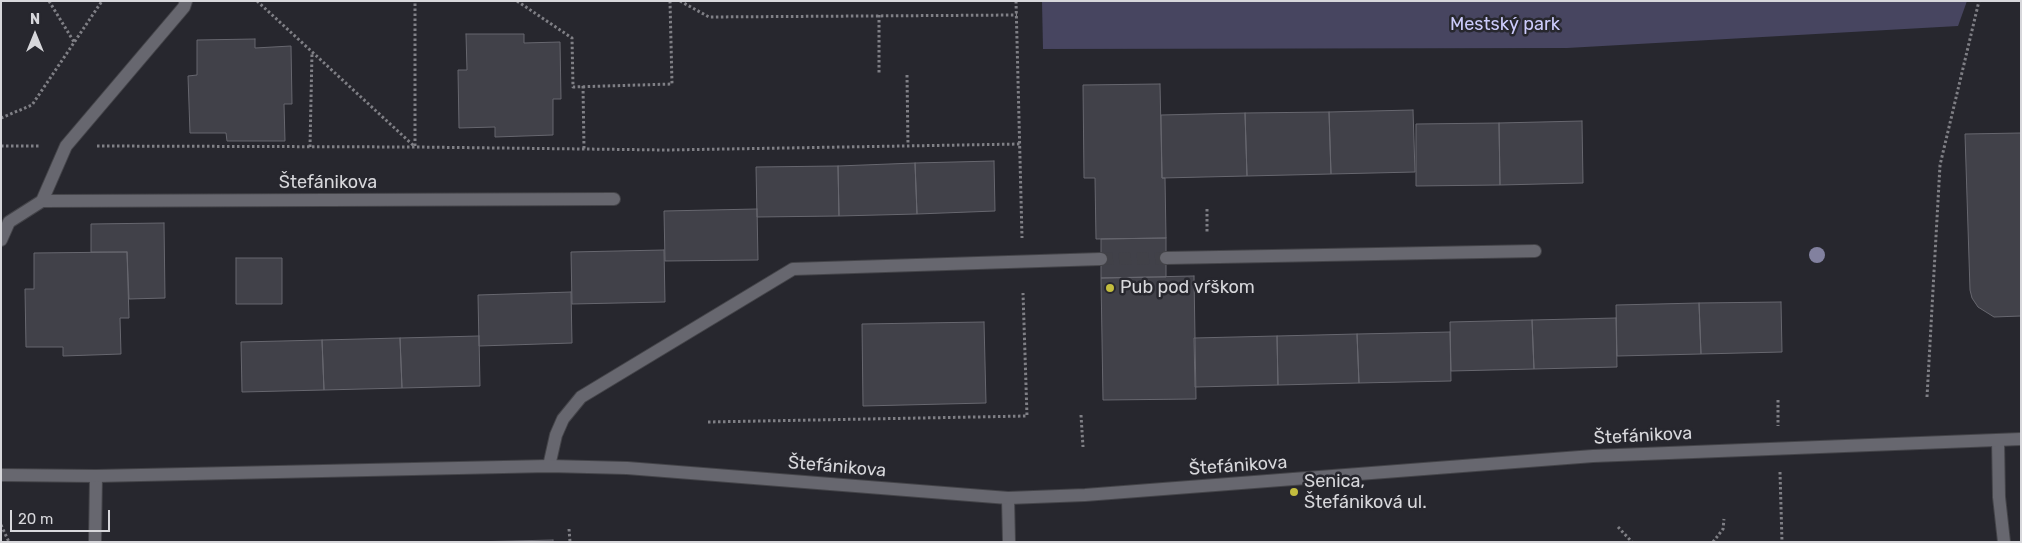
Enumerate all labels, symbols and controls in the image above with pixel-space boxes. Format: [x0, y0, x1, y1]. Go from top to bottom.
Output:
north arrow [10, 10, 60, 60]
text: N [30, 11, 40, 28]
park label: Mestský park [1450, 14, 1560, 36]
street label: Štefánikova [279, 172, 377, 194]
place label: Pub pod vŕškom [1120, 277, 1255, 299]
marker: Pub pod vŕškom [1104, 282, 1116, 294]
street label: Štefánikova [1593, 423, 1693, 449]
street label: Štefánikova [787, 452, 887, 482]
street label: Štefánikova [1188, 452, 1288, 480]
place label: Senica, Štefániková ul. [1304, 471, 1427, 514]
marker: Senica, Štefániková ul. [1288, 486, 1300, 498]
scale bar [12, 500, 112, 532]
text: 20 m [18, 510, 53, 528]

